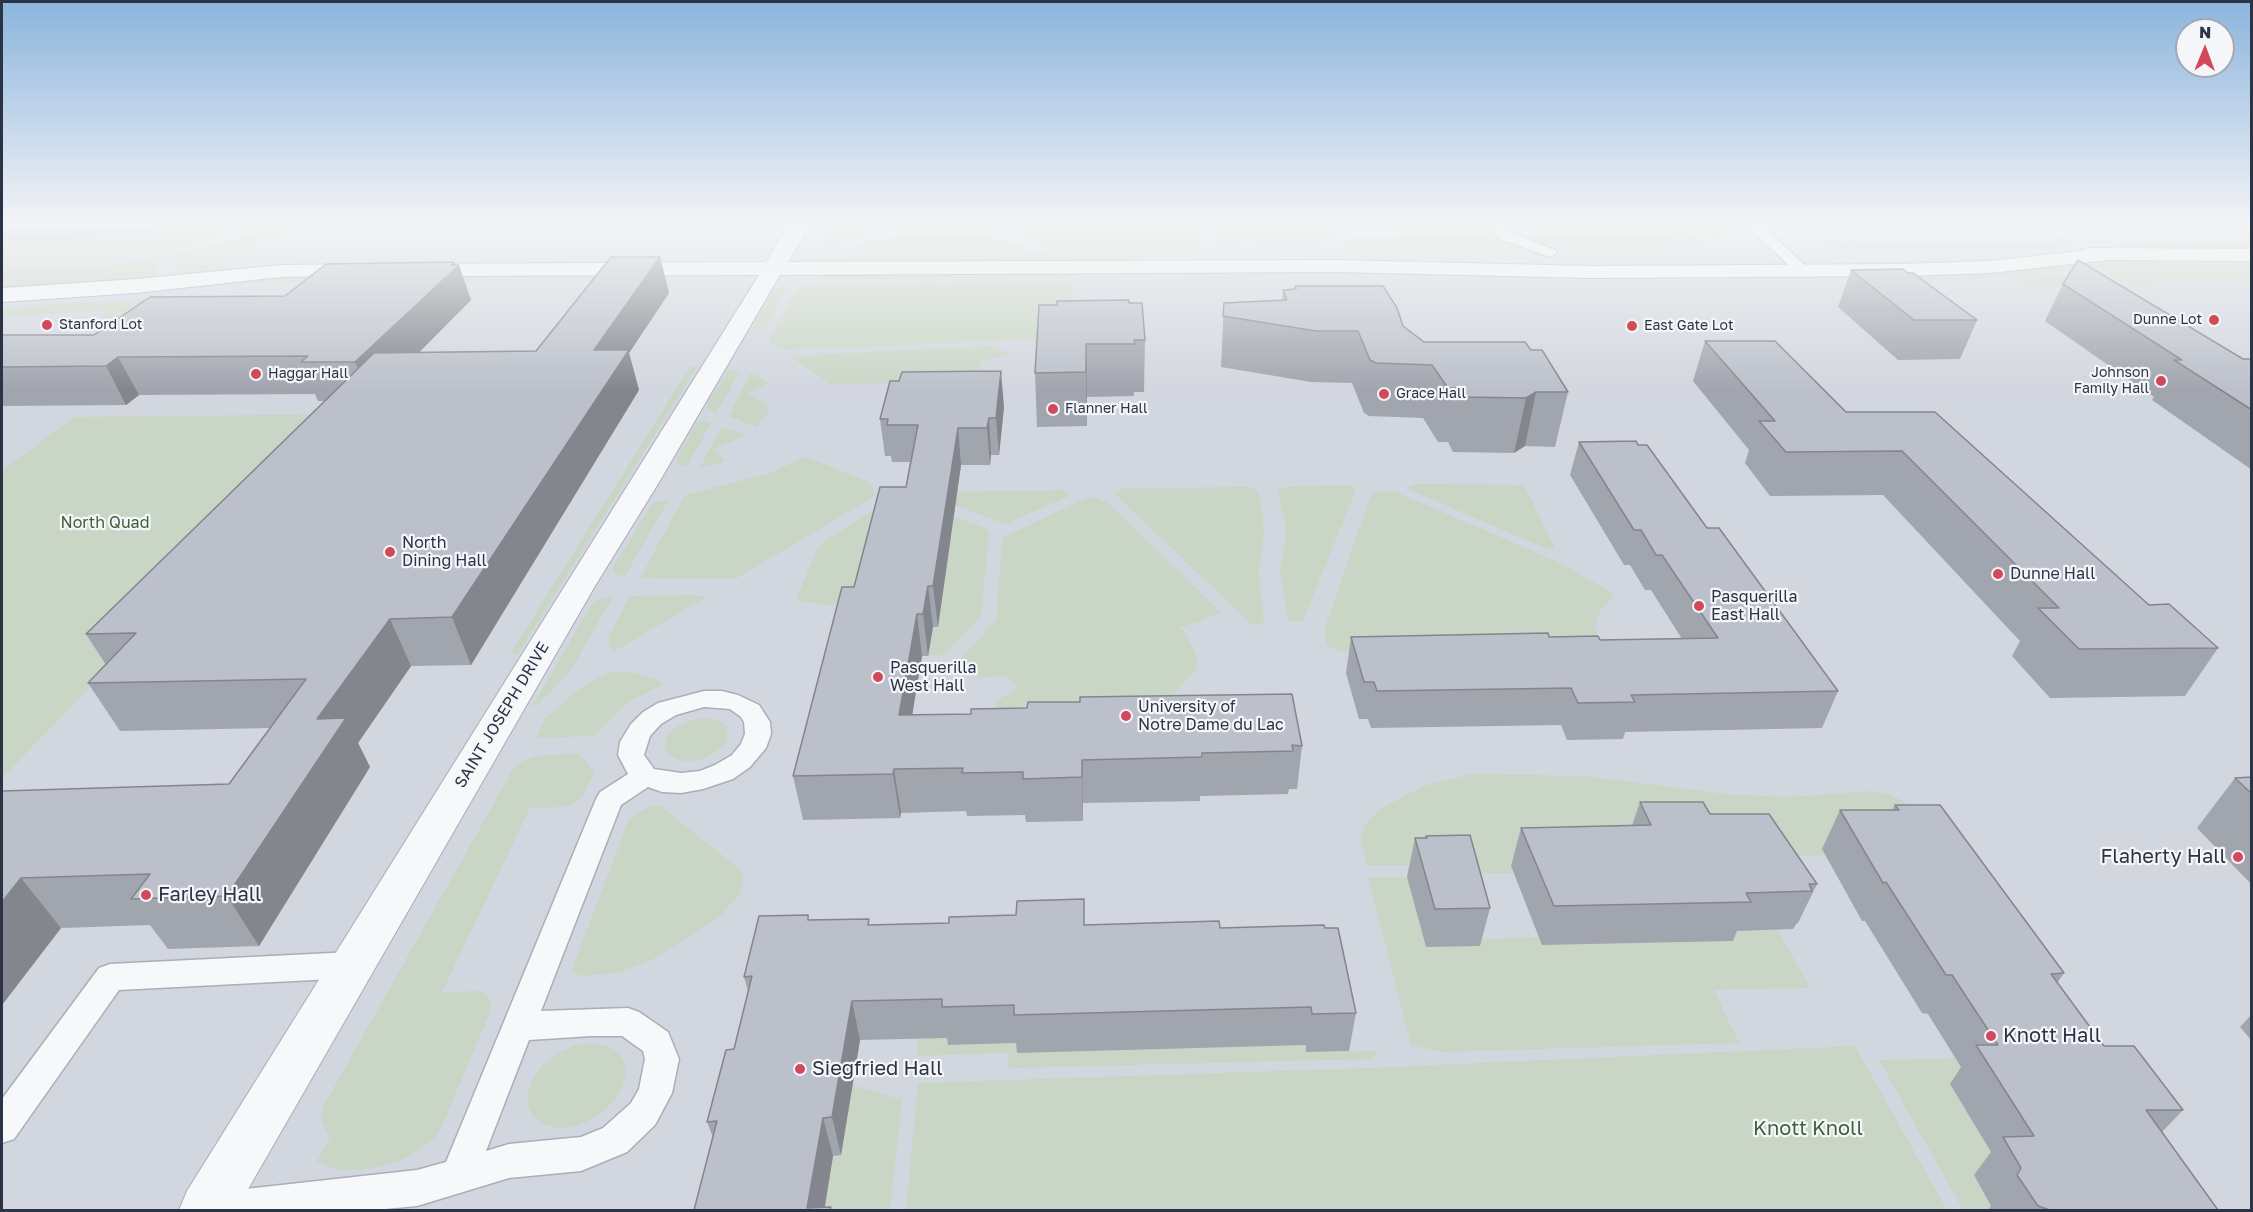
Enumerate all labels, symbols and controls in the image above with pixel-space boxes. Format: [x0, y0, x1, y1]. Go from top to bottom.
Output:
north arrow [2175, 18, 2235, 78]
text: N [2199, 22, 2212, 42]
place label: Dunne Lot [2133, 312, 2202, 328]
marker: Dunne Lot [2207, 313, 2221, 327]
place label: Stanford Lot [59, 317, 142, 333]
marker: Stanford Lot [40, 318, 54, 332]
place label: East Gate Lot [1644, 318, 1734, 334]
marker: East Gate Lot [1625, 319, 1639, 333]
place label: Johnson Family Hall [2074, 365, 2149, 398]
place label: Haggar Hall [268, 366, 348, 382]
marker: Haggar Hall [249, 367, 263, 381]
marker: Johnson Family Hall [2154, 374, 2168, 388]
place label: Grace Hall [1396, 386, 1466, 402]
marker: Grace Hall [1377, 387, 1391, 401]
place label: Flanner Hall [1065, 401, 1148, 417]
marker: Flanner Hall [1046, 402, 1060, 416]
park label: North Quad [61, 513, 149, 533]
place label: North Dining Hall [402, 533, 487, 571]
marker: North Dining Hall [383, 545, 397, 559]
place label: Dunne Hall [2010, 564, 2095, 584]
marker: Dunne Hall [1991, 567, 2005, 581]
place label: Pasquerilla East Hall [1711, 587, 1797, 625]
marker: Pasquerilla East Hall [1692, 599, 1706, 613]
street label: SAINT JOSEPH DRIVE [451, 639, 553, 791]
place label: Pasquerilla West Hall [890, 658, 976, 696]
marker: Pasquerilla West Hall [871, 670, 885, 684]
place label: University of Notre Dame du Lac [1138, 697, 1284, 735]
marker: University of Notre Dame du Lac [1119, 709, 1133, 723]
place label: Flaherty Hall [2100, 845, 2226, 869]
marker: Flaherty Hall [2231, 850, 2245, 864]
place label: Farley Hall [158, 883, 261, 907]
marker: Farley Hall [139, 888, 153, 902]
place label: Knott Hall [2003, 1024, 2101, 1048]
marker: Knott Hall [1984, 1029, 1998, 1043]
place label: Siegfried Hall [812, 1057, 943, 1081]
marker: Siegfried Hall [793, 1062, 807, 1076]
park label: Knott Knoll [1753, 1117, 1863, 1141]

